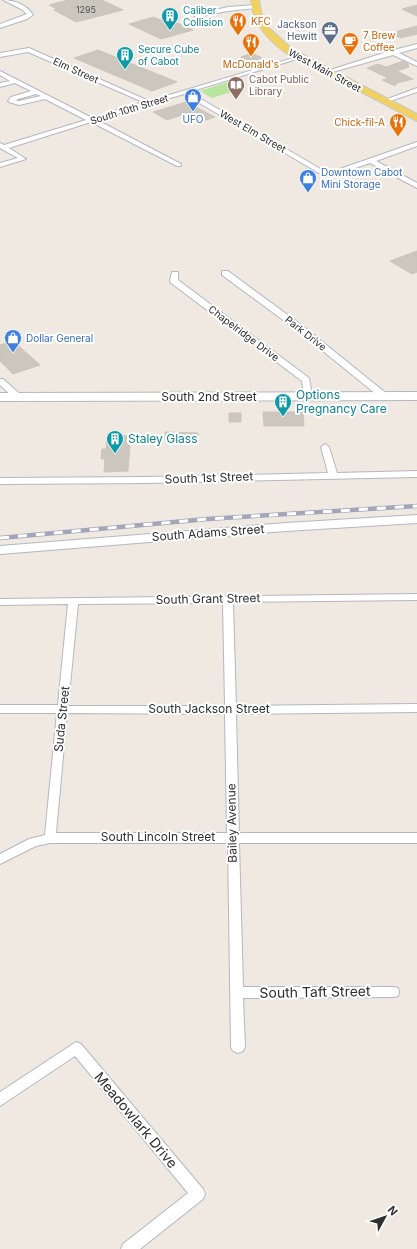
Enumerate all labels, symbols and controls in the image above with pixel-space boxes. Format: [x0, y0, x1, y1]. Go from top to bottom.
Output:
house number: 1295 [76, 4, 96, 15]
place label: Caliber Collision [183, 4, 223, 28]
building icon: Caliber Collision [160, 6, 180, 31]
restaurant icon: KFC [228, 11, 248, 36]
place label: KFC [251, 15, 271, 27]
place label: Jackson Hewitt [277, 18, 318, 42]
office icon: Jackson Hewitt [320, 20, 340, 45]
place label: 7 Brew Coffee [363, 29, 395, 53]
cafe icon: 7 Brew Coffee [340, 31, 360, 56]
restaurant icon: McDonald's [241, 32, 261, 57]
place label: Secure Cube of Cabot [138, 43, 199, 67]
building icon: Secure Cube of Cabot [115, 45, 135, 70]
street label: West Main Street [287, 46, 364, 95]
street label: Elm Street [52, 55, 101, 86]
place label: McDonald's [223, 58, 279, 70]
place label: Cabot Public Library [249, 73, 309, 97]
library icon: Cabot Public Library [226, 75, 246, 100]
shop icon: UFO [183, 87, 203, 112]
street label: South 10th Street [88, 91, 170, 127]
street label: West Elm Street [218, 107, 289, 155]
restaurant icon: Chick-fil-A [388, 112, 408, 137]
place label: UFO [183, 113, 204, 125]
place label: Chick-fil-A [334, 116, 385, 128]
place label: Downtown Cabot Mini Storage [321, 166, 403, 190]
shop icon: Downtown Cabot Mini Storage [298, 168, 318, 193]
street label: Chapelridge Drive [206, 303, 282, 364]
street label: Park Drive [283, 313, 329, 353]
shop icon: Dollar General [3, 328, 23, 353]
place label: Dollar General [26, 332, 93, 344]
place label: Options Pregnancy Care [296, 387, 387, 416]
street label: South 2nd Street [161, 389, 257, 404]
building icon: Options Pregnancy Care [273, 392, 293, 417]
building icon: Staley Glass [105, 429, 125, 454]
place label: Staley Glass [128, 431, 197, 446]
street label: South 1st Street [164, 468, 254, 487]
street label: South Adams Street [151, 521, 265, 544]
street label: South Grant Street [155, 590, 261, 607]
street label: Suda Street [51, 685, 72, 753]
street label: South Jackson Street [148, 701, 270, 716]
street label: Bailey Avenue [223, 783, 240, 863]
street label: South Lincoln Street [101, 829, 215, 844]
street label: South Taft Street [259, 982, 371, 1001]
street label: Meadowlark Drive [91, 1068, 181, 1171]
north arrow [365, 1197, 405, 1237]
text: N [385, 1203, 401, 1218]

